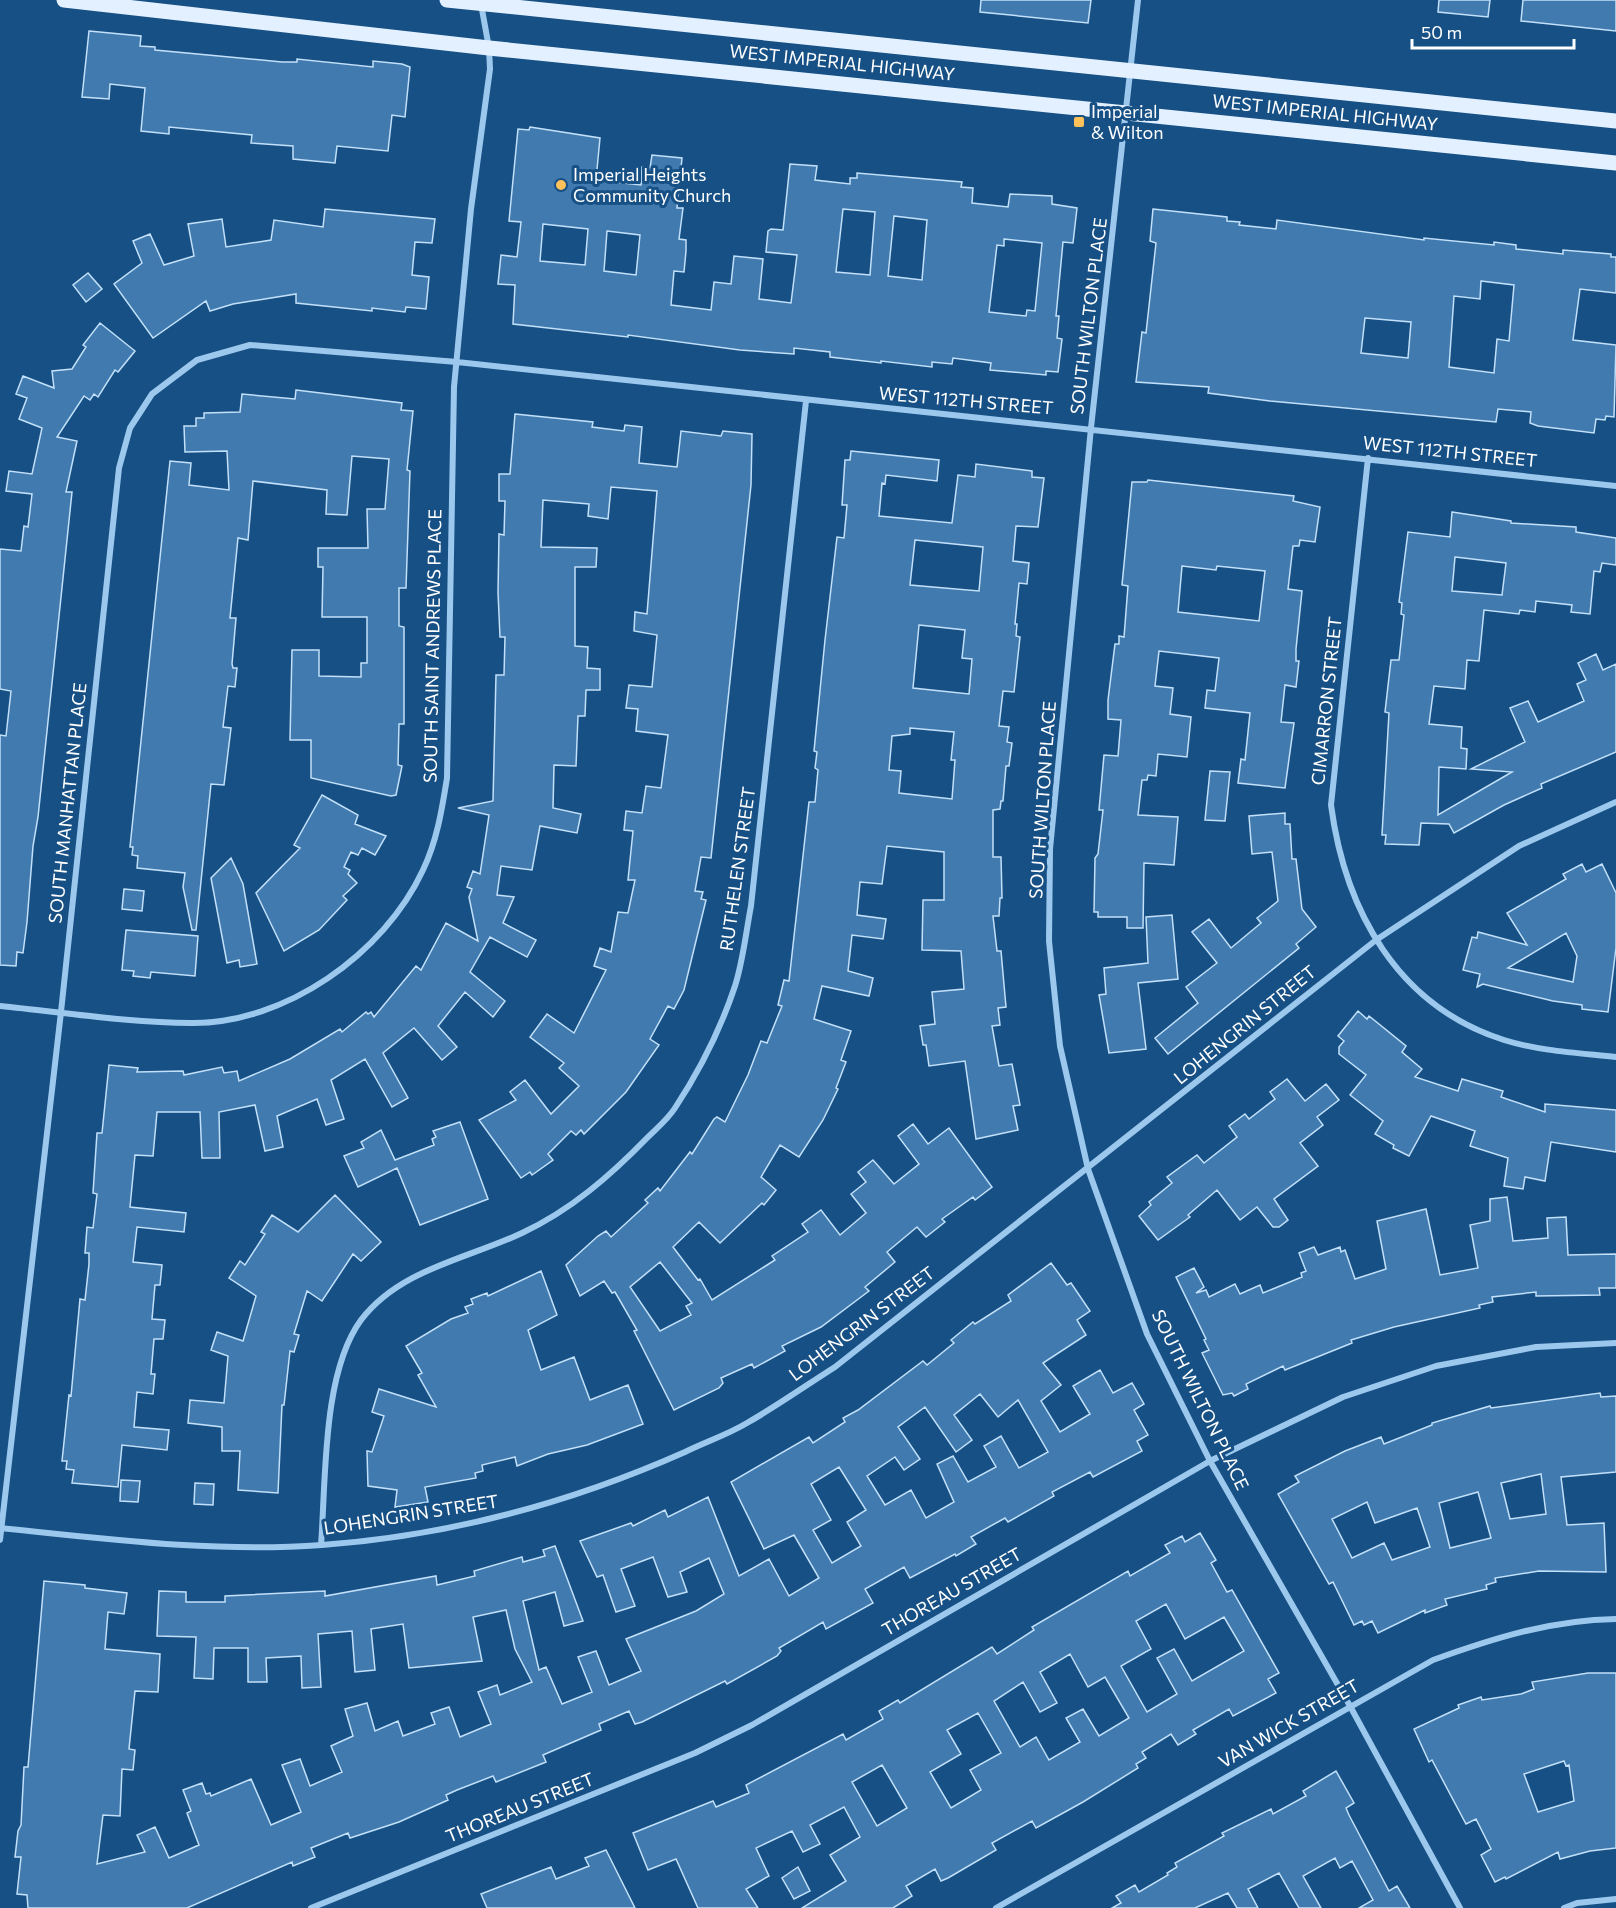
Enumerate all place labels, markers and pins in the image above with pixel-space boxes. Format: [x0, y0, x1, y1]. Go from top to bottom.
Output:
place label: Imperial & Wilton [1091, 100, 1164, 143]
marker: Imperial & Wilton [1072, 115, 1086, 129]
place label: Imperial Heights Community Church [573, 163, 731, 206]
marker: Imperial Heights Community Church [554, 178, 568, 192]

